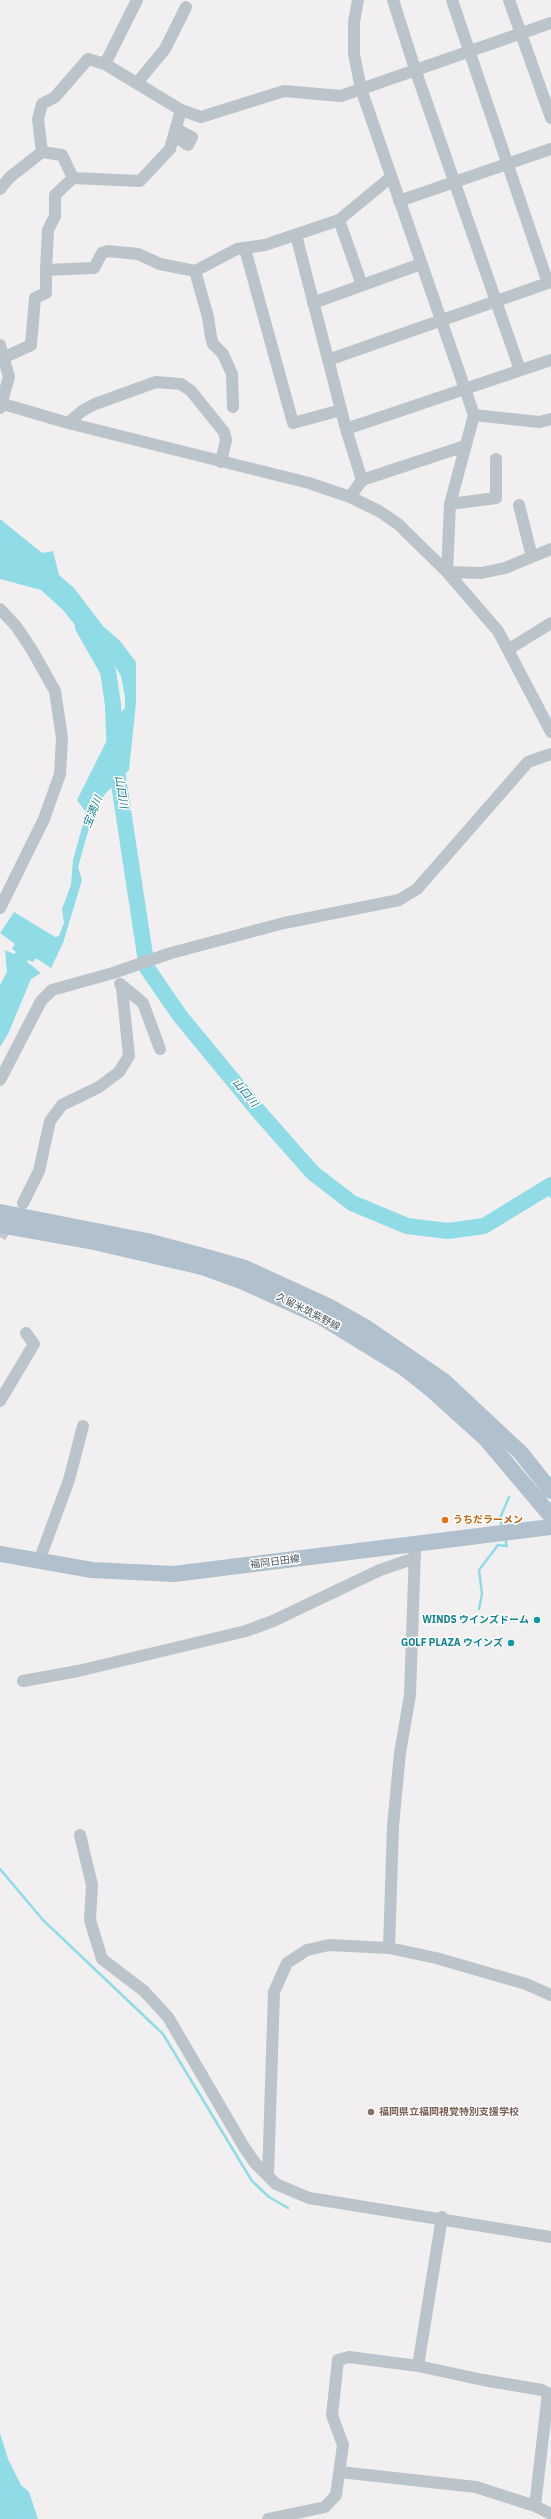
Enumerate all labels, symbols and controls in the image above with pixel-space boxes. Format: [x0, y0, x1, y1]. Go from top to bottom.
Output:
water label: 山口川 [112, 775, 130, 809]
water label: 宝満川 [81, 794, 105, 830]
water label: 山口川 [229, 1076, 261, 1110]
street label: 久留米筑紫野線 [274, 1291, 342, 1333]
place label: うちだラーメン [453, 1514, 523, 1526]
marker: うちだラーメン [440, 1515, 450, 1525]
street label: 福岡日田線 [249, 1553, 301, 1571]
place label: WINDS ウインズドーム [422, 1614, 529, 1626]
marker: WINDS ウインズドーム [532, 1615, 542, 1625]
place label: GOLF PLAZA ウインズ [401, 1637, 503, 1649]
marker: GOLF PLAZA ウインズ [506, 1638, 516, 1648]
place label: 福岡県立福岡視覚特別支援学校 [379, 2106, 519, 2118]
marker: 福岡県立福岡視覚特別支援学校 [366, 2107, 376, 2117]

